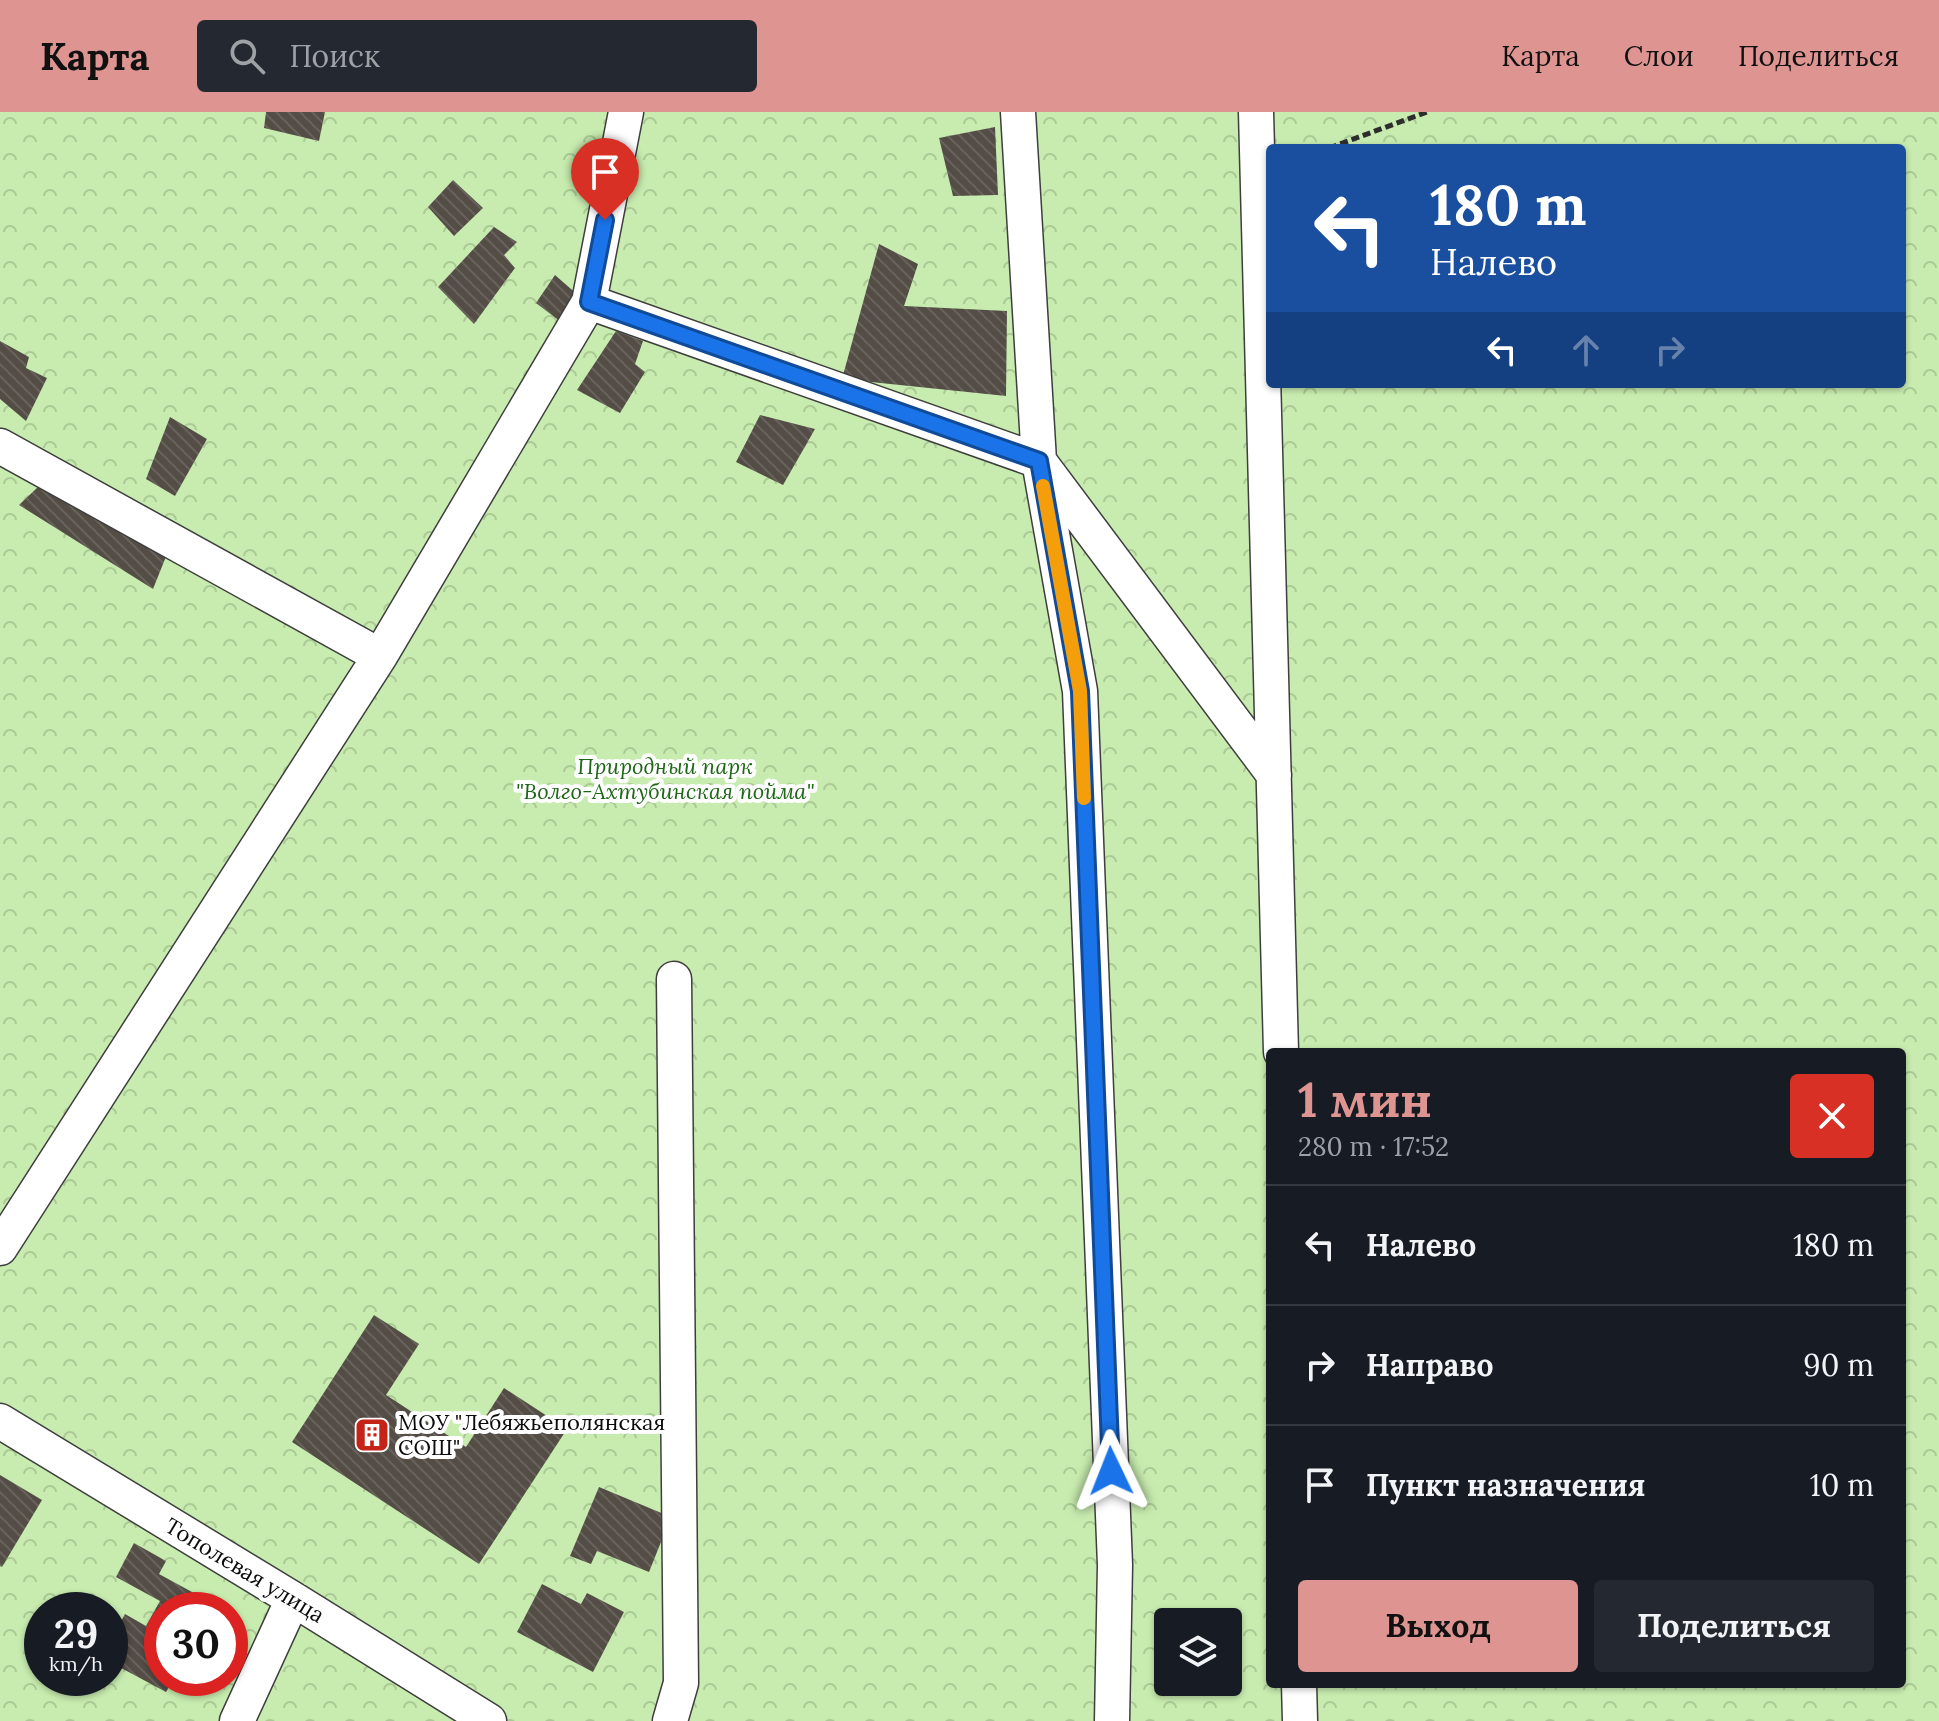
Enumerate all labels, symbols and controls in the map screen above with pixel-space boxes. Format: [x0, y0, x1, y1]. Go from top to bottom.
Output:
search box [197, 20, 757, 92]
text: Карта [40, 32, 149, 80]
icon: search [225, 34, 269, 78]
text: Поиск [289, 37, 380, 75]
text: Карта [1501, 38, 1580, 74]
text: Слои [1624, 38, 1694, 74]
text: Поделиться [1738, 38, 1899, 74]
pin [571, 138, 639, 220]
icon: arrive [583, 150, 627, 194]
text: 180 m [1430, 169, 1587, 240]
icon: left [1298, 176, 1402, 280]
text: Налево [1430, 239, 1557, 285]
icon: left [1480, 328, 1524, 372]
icon: ahead [1564, 328, 1608, 372]
icon: right [1648, 328, 1692, 372]
park label: Природный парк "Волго-Ахтубинская пойма" [516, 752, 814, 805]
text: 1 мин [1298, 1069, 1432, 1130]
button: close [1790, 1074, 1874, 1158]
text: 280 m · 17:52 [1298, 1130, 1449, 1163]
icon: left [1298, 1223, 1342, 1267]
text: Налево [1366, 1226, 1476, 1264]
text: 180 m [1793, 1226, 1874, 1264]
icon: right [1298, 1343, 1342, 1387]
text: Направо [1366, 1346, 1494, 1384]
text: 90 m [1803, 1346, 1874, 1384]
place label: МОУ "Лебяжьеполянская СОШ" [398, 1408, 665, 1461]
building icon: МОУ "Лебяжьеполянская СОШ" [353, 1416, 391, 1454]
position arrow [1069, 1429, 1153, 1513]
icon: arrive [1298, 1463, 1342, 1507]
text: Пункт назначения [1366, 1466, 1645, 1504]
text: 10 m [1810, 1466, 1874, 1504]
street label: Тополевая улица [160, 1511, 330, 1629]
button: Выход [1298, 1580, 1578, 1672]
button: Поделиться [1594, 1580, 1874, 1672]
speed limit sign: 30 [144, 1592, 248, 1696]
text: 29 [54, 1608, 98, 1659]
map controls [1154, 1608, 1242, 1696]
button: layers [1154, 1608, 1242, 1696]
text: km/h [49, 1651, 103, 1676]

